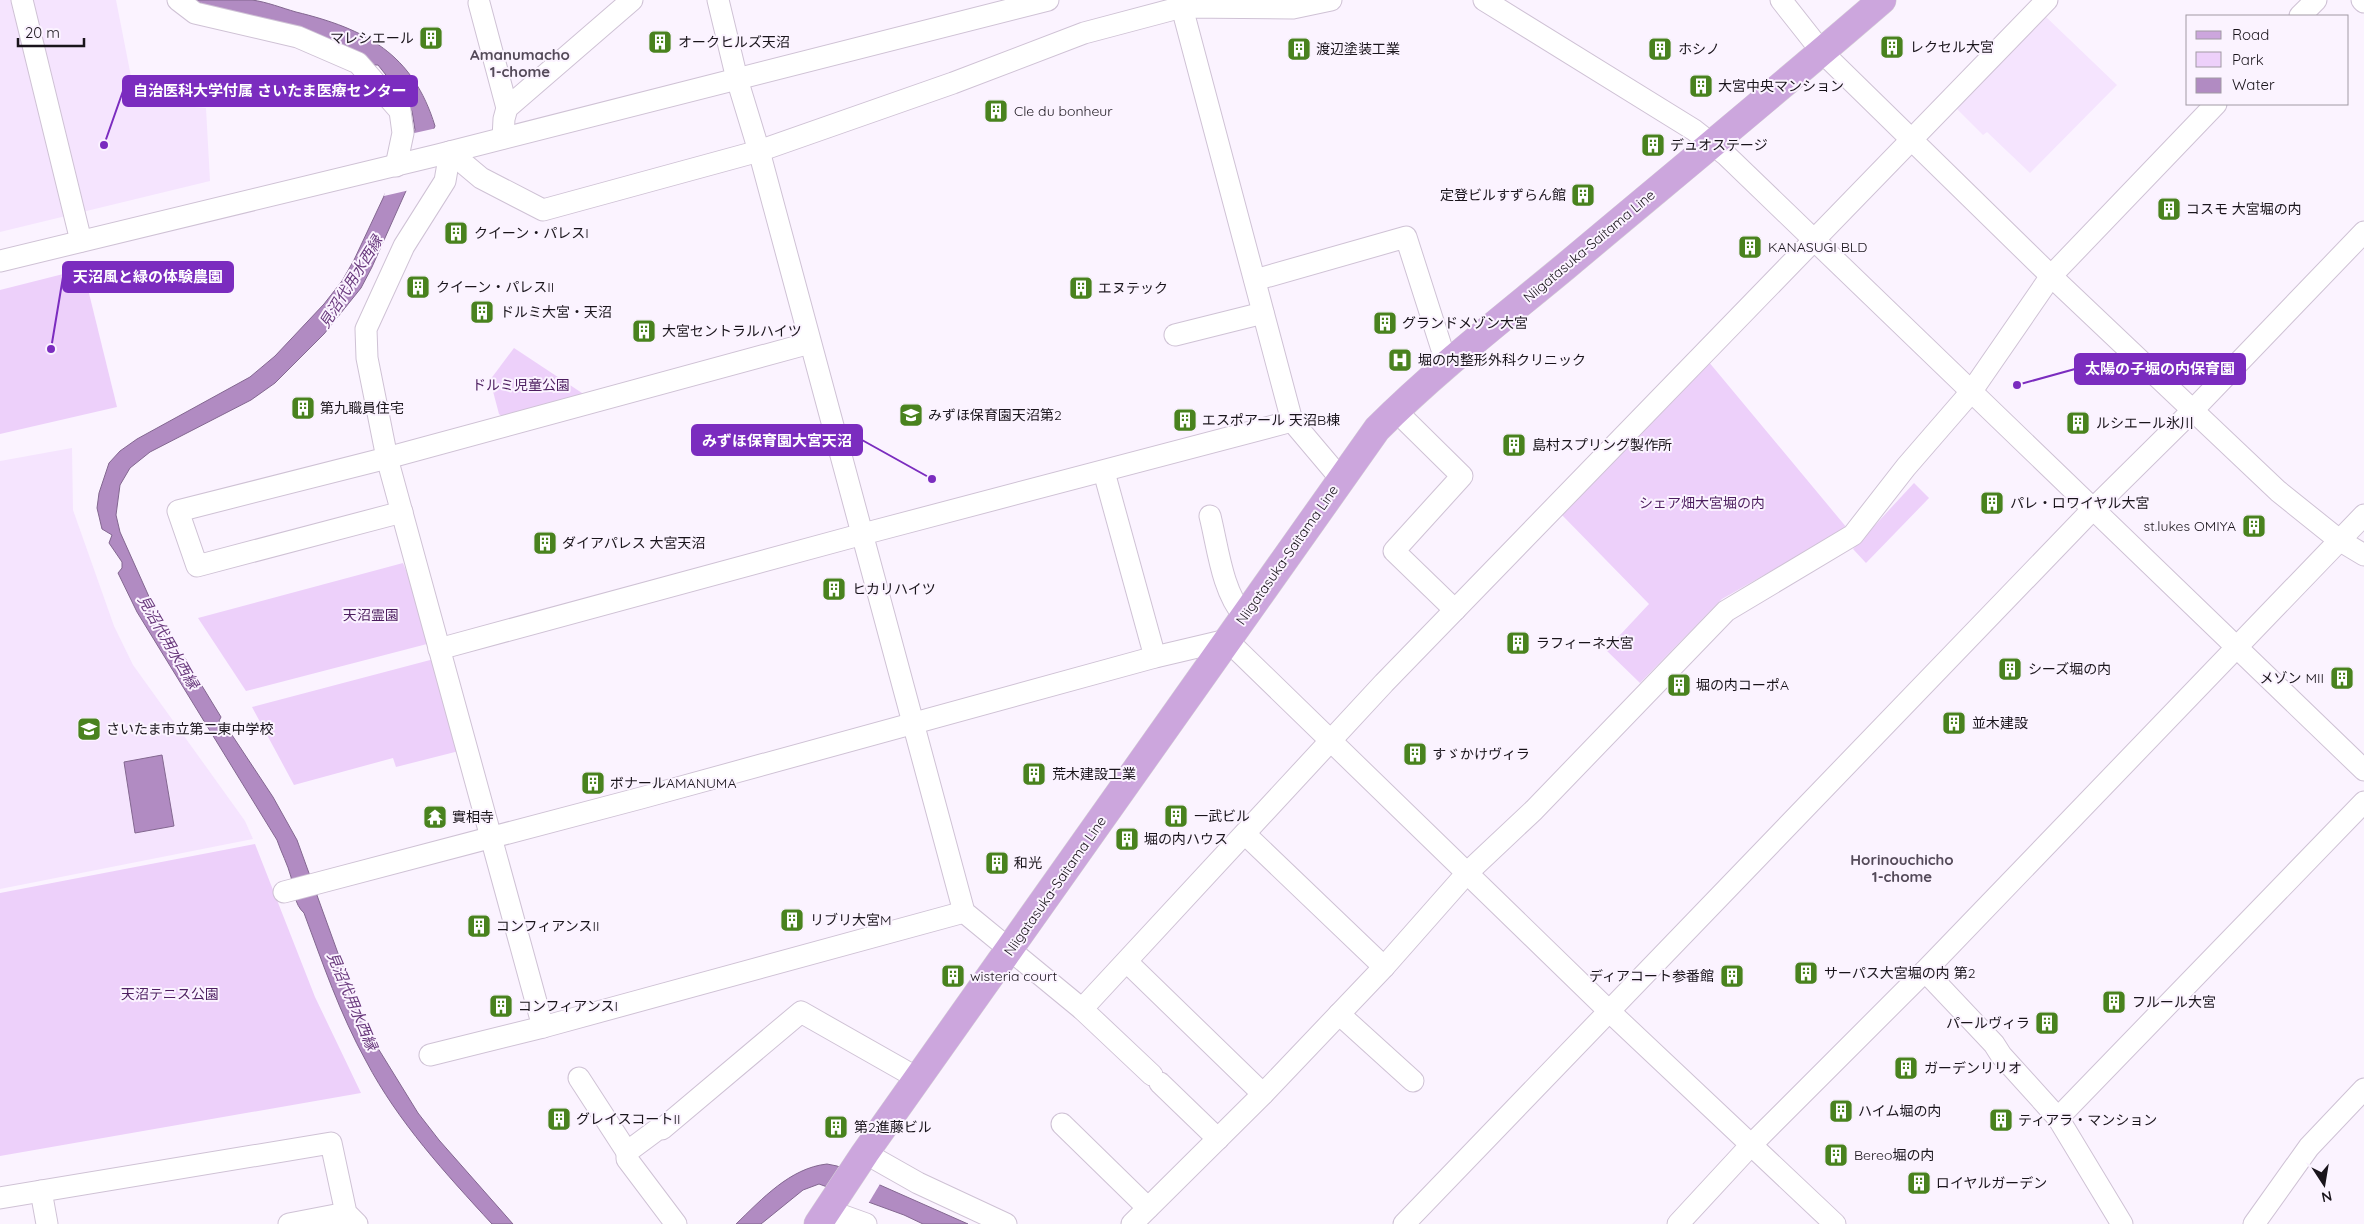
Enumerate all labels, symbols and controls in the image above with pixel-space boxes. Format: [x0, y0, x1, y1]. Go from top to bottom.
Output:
scale bar [18, 15, 84, 47]
legend [2186, 15, 2349, 105]
text: 20 m [25, 23, 60, 42]
building icon: マレシエール [418, 25, 444, 51]
text: Road [2232, 25, 2269, 44]
place label: マレシエール [330, 29, 414, 47]
building icon: オークヒルズ天沼 [647, 29, 673, 55]
place label: オークヒルズ天沼 [678, 33, 790, 51]
building icon: レクセル大宮 [1879, 34, 1905, 60]
building icon: 渡辺塗装工業 [1286, 36, 1312, 62]
building icon: ホシノ [1647, 36, 1673, 62]
place label: レクセル大宮 [1910, 38, 1994, 56]
place label: 渡辺塗装工業 [1316, 40, 1400, 58]
place label: ホシノ [1678, 40, 1720, 58]
district label: Amanumacho 1-chome [470, 45, 570, 81]
text: Park [2232, 50, 2264, 69]
building icon: 大宮中央マンション [1688, 73, 1714, 99]
text: Water [2232, 75, 2275, 94]
callout: 自治医科大学付属 さいたま医療センター [123, 76, 417, 106]
place label: 大宮中央マンション [1718, 77, 1844, 95]
text: 自治医科大学付属 さいたま医療センター [133, 81, 407, 100]
building icon: Cle du bonheur [983, 98, 1009, 124]
place label: Cle du bonheur [1014, 102, 1113, 120]
building icon: デュオステージ [1640, 132, 1666, 158]
place label: デュオステージ [1670, 136, 1768, 154]
building icon: 定登ビルすずらん館 [1570, 182, 1596, 208]
place label: 定登ビルすずらん館 [1440, 186, 1566, 204]
street label: Niigatasuka-Saitama Line [1519, 186, 1659, 306]
building icon: コスモ 大宮堀の内 [2156, 196, 2182, 222]
place label: コスモ 大宮堀の内 [2186, 200, 2302, 218]
building icon: クイーン・パレスI [443, 220, 469, 246]
place label: クイーン・パレスI [474, 224, 589, 242]
water label: 見沼代用水西縁 [315, 230, 388, 331]
building icon: KANASUGI BLD [1737, 234, 1763, 260]
place label: KANASUGI BLD [1768, 238, 1867, 256]
callout: 天沼風と緑の体験農園 [63, 262, 233, 292]
text: 天沼風と緑の体験農園 [73, 267, 223, 286]
building icon: クイーン・パレスII [405, 274, 431, 300]
building icon: エヌテック [1068, 275, 1094, 301]
place label: クイーン・パレスII [436, 278, 554, 296]
place label: エヌテック [1098, 279, 1168, 297]
building icon: ドルミ大宮・天沼 [469, 299, 495, 325]
place label: ドルミ大宮・天沼 [500, 303, 612, 321]
building icon: グランドメゾン大宮 [1372, 310, 1398, 336]
place label: グランドメゾン大宮 [1402, 314, 1528, 332]
building icon: 大宮セントラルハイツ [631, 318, 657, 344]
place label: 大宮セントラルハイツ [662, 322, 802, 340]
hospital icon: 堀の内整形外科クリニック [1387, 347, 1413, 373]
place label: 堀の内整形外科クリニック [1418, 351, 1586, 369]
callout: 太陽の子堀の内保育園 [2075, 354, 2245, 384]
text: 太陽の子堀の内保育園 [2085, 359, 2235, 378]
park label: ドルミ児童公園 [472, 376, 570, 394]
building icon: 第九職員住宅 [290, 395, 316, 421]
place label: 第九職員住宅 [320, 399, 404, 417]
school or university icon: みずほ保育園天沼第2 [898, 402, 924, 428]
place label: みずほ保育園天沼第2 [928, 406, 1062, 424]
building icon: エスポアール 天沼B棟 [1172, 407, 1198, 433]
building icon: ルシエール氷川 [2065, 410, 2091, 436]
place label: エスポアール 天沼B棟 [1202, 411, 1340, 429]
place label: ルシエール氷川 [2096, 414, 2194, 432]
callout: みずほ保育園大宮天沼 [692, 425, 862, 455]
text: みずほ保育園大宮天沼 [702, 431, 852, 450]
building icon: 島村スプリング製作所 [1501, 432, 1527, 458]
place label: 島村スプリング製作所 [1532, 436, 1672, 454]
street label: Niigatasuka-Saitama Line [1232, 482, 1342, 628]
building icon: パレ・ロワイヤル大宮 [1979, 490, 2005, 516]
park label: シェア畑大宮堀の内 [1639, 494, 1765, 512]
place label: パレ・ロワイヤル大宮 [2010, 494, 2150, 512]
building icon: st.lukes OMIYA [2241, 513, 2267, 539]
place label: st.lukes OMIYA [2143, 517, 2236, 535]
building icon: ダイアパレス 大宮天沼 [532, 530, 558, 556]
place label: ダイアパレス 大宮天沼 [562, 534, 706, 552]
building icon: ヒカリハイツ [821, 576, 847, 602]
place label: ヒカリハイツ [852, 580, 936, 598]
water label: 見沼代用水西縁 [134, 592, 204, 694]
park label: 天沼霊園 [343, 606, 399, 624]
building icon: ラフィーネ大宮 [1505, 630, 1531, 656]
place label: ラフィーネ大宮 [1536, 634, 1634, 652]
building icon: シーズ堀の内 [1997, 656, 2023, 682]
place label: シーズ堀の内 [2028, 660, 2111, 678]
building icon: メゾン MII [2329, 665, 2355, 691]
place label: メゾン MII [2260, 669, 2324, 687]
building icon: 堀の内コーポA [1666, 672, 1692, 698]
place label: 堀の内コーポA [1696, 676, 1789, 694]
building icon: 並木建設 [1941, 710, 1967, 736]
place label: 並木建設 [1972, 714, 2028, 732]
school or university icon: さいたま市立第二東中学校 [76, 716, 102, 742]
place label: さいたま市立第二東中学校 [106, 720, 274, 738]
building icon: すゞかけヴィラ [1402, 741, 1428, 767]
place label: すゞかけヴィラ [1432, 745, 1530, 763]
building icon: 荒木建設工業 [1021, 761, 1047, 787]
place label: 荒木建設工業 [1052, 765, 1136, 783]
building icon: ボナールAMANUMA [580, 770, 606, 796]
place label: ボナールAMANUMA [610, 774, 737, 792]
building icon: 一武ビル [1163, 803, 1189, 829]
temple icon: 實相寺 [422, 804, 448, 830]
place label: 一武ビル [1194, 807, 1250, 825]
place label: 實相寺 [452, 808, 494, 826]
street label: Niigatasuka-Saitama Line [1000, 813, 1110, 959]
building icon: 堀の内ハウス [1114, 826, 1140, 852]
place label: 堀の内ハウス [1144, 830, 1228, 848]
building icon: 和光 [984, 850, 1010, 876]
district label: Horinouchicho 1-chome [1850, 850, 1954, 886]
place label: 和光 [1014, 854, 1042, 872]
building icon: リブリ大宮M [779, 907, 805, 933]
place label: リブリ大宮M [810, 911, 892, 929]
building icon: コンフィアンスII [466, 913, 492, 939]
place label: コンフィアンスII [496, 917, 599, 935]
water label: 見沼代用水西縁 [323, 949, 382, 1055]
building icon: サーパス大宮堀の内 第2 [1793, 960, 1819, 986]
building icon: wisteria court [940, 963, 966, 989]
building icon: ディアコート参番館 [1719, 963, 1745, 989]
place label: サーパス大宮堀の内 第2 [1824, 964, 1976, 982]
place label: wisteria court [970, 967, 1057, 985]
place label: ディアコート参番館 [1589, 967, 1714, 985]
park label: 天沼テニス公園 [121, 985, 219, 1003]
building icon: フルール大宮 [2101, 989, 2127, 1015]
building icon: コンフィアンスI [488, 993, 514, 1019]
place label: フルール大宮 [2132, 993, 2216, 1011]
place label: コンフィアンスI [518, 997, 618, 1015]
building icon: パールヴィラ [2034, 1010, 2060, 1036]
place label: パールヴィラ [1946, 1014, 2030, 1032]
building icon: ガーデンリリオ [1893, 1055, 1919, 1081]
place label: ガーデンリリオ [1924, 1059, 2022, 1077]
building icon: ハイム堀の内 [1828, 1098, 1854, 1124]
place label: ハイム堀の内 [1858, 1102, 1941, 1120]
building icon: グレイスコートII [546, 1106, 572, 1132]
building icon: ティアラ・マンション [1988, 1107, 2014, 1133]
place label: グレイスコートII [576, 1110, 681, 1128]
place label: ティアラ・マンション [2018, 1111, 2157, 1129]
building icon: 第2進藤ビル [823, 1114, 849, 1140]
place label: 第2進藤ビル [854, 1118, 932, 1136]
building icon: Bereo堀の内 [1823, 1142, 1849, 1168]
place label: Bereo堀の内 [1854, 1146, 1934, 1164]
north arrow [2299, 1159, 2349, 1209]
building icon: ロイヤルガーデン [1906, 1170, 1932, 1196]
place label: ロイヤルガーデン [1936, 1174, 2047, 1192]
text: N [2320, 1187, 2334, 1207]

